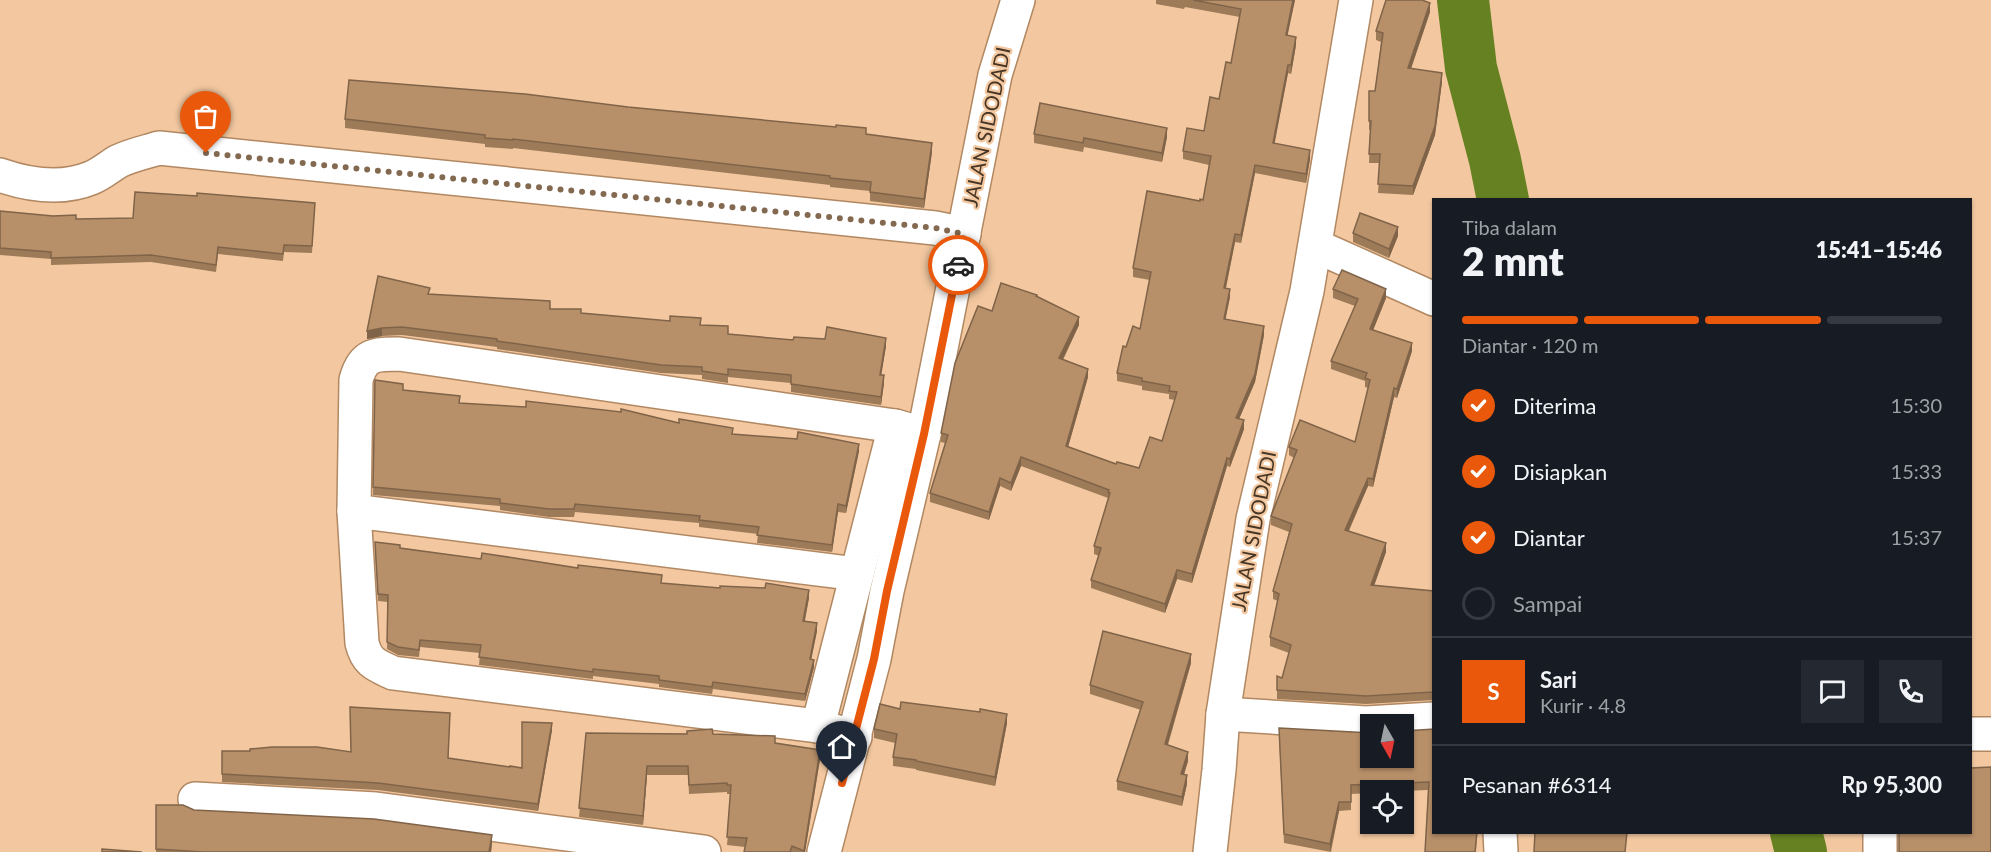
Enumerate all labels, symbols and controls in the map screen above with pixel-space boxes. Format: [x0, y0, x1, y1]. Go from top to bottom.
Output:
street label: JALAN SIDODADI [957, 45, 1015, 209]
pin [180, 91, 231, 153]
icon: bag [189, 100, 222, 133]
text: Tiba dalam [1462, 215, 1557, 239]
courier [928, 235, 988, 295]
text: 15:41–15:46 [1816, 236, 1942, 263]
text: 2 mnt [1462, 238, 1564, 284]
icon: car [942, 249, 975, 282]
text: Diantar · 120 m [1462, 333, 1599, 357]
icon: check [1462, 389, 1495, 422]
text: Diterima [1513, 392, 1597, 419]
text: 15:30 [1891, 393, 1942, 417]
street label: JALAN SIDODADI [1226, 449, 1280, 613]
icon: check [1462, 455, 1495, 488]
text: Disiapkan [1513, 458, 1607, 485]
text: 15:33 [1891, 459, 1942, 483]
icon: check [1462, 521, 1495, 554]
text: Diantar [1513, 524, 1585, 551]
text: 15:37 [1891, 525, 1942, 549]
text: Sampai [1513, 590, 1582, 617]
button: chat [1801, 660, 1864, 723]
button: phone [1879, 660, 1942, 723]
text: Sari [1540, 666, 1577, 693]
text: S [1487, 678, 1500, 705]
text: Kurir · 4.8 [1540, 693, 1626, 717]
north arrow [1360, 714, 1414, 768]
map controls [1360, 714, 1414, 834]
pin [816, 721, 867, 783]
icon: home [825, 730, 858, 763]
text: Pesanan #6314 [1462, 771, 1612, 798]
text: Rp 95,300 [1841, 771, 1942, 798]
button: locate [1360, 780, 1414, 834]

